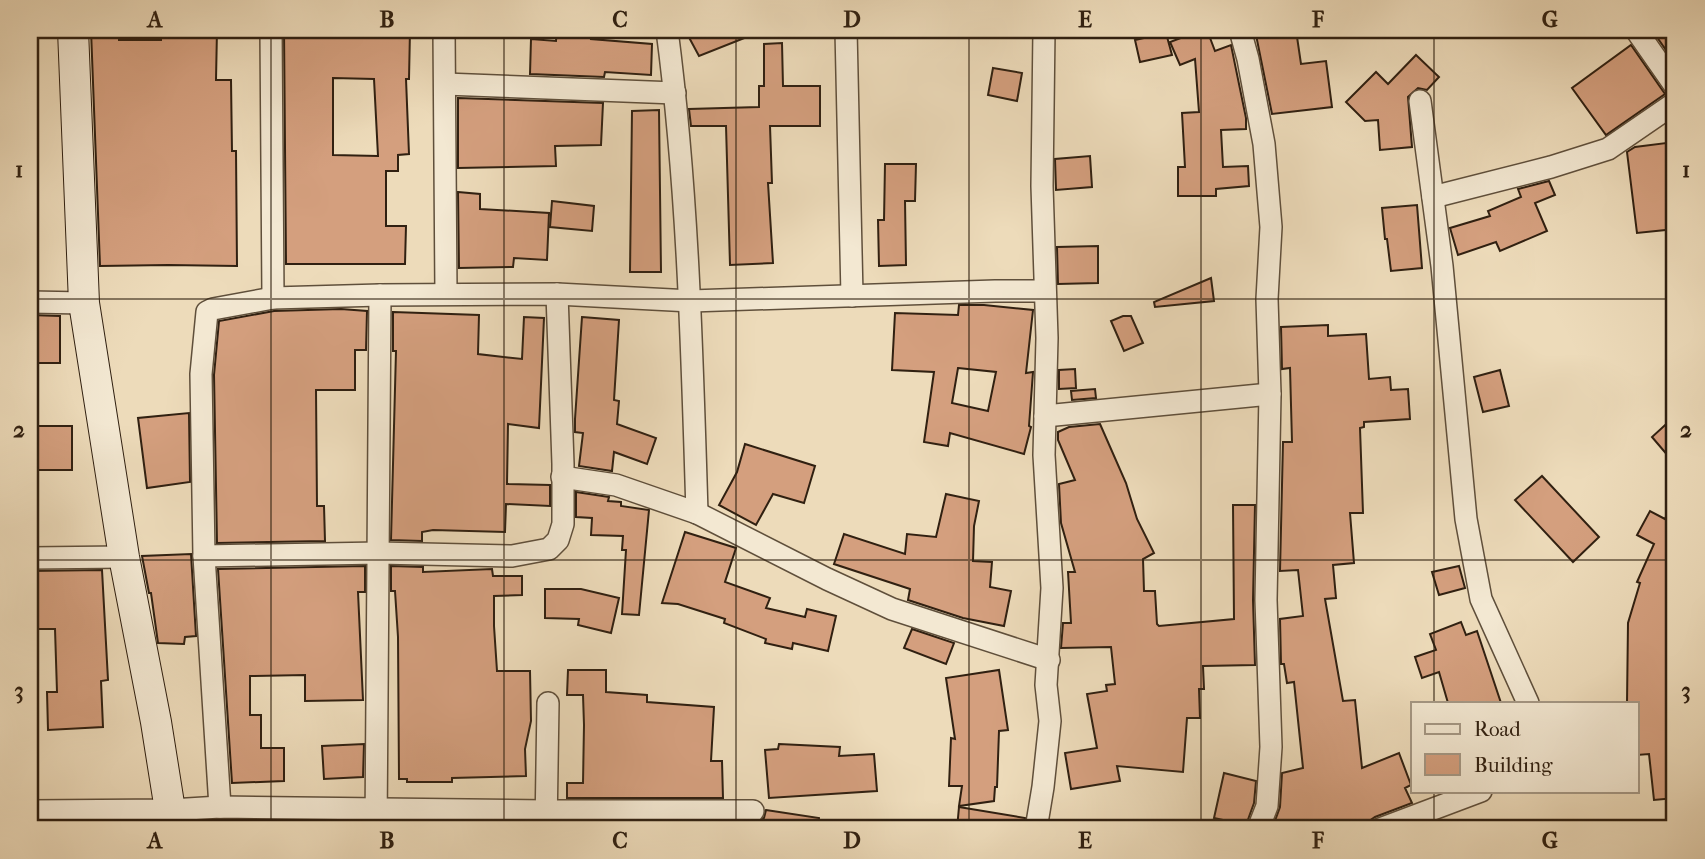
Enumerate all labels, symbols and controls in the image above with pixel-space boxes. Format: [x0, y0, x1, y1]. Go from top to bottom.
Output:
text: A [146, 6, 164, 33]
text: B [380, 6, 395, 33]
text: C [612, 6, 628, 33]
text: D [843, 6, 861, 33]
text: E [1078, 6, 1092, 33]
text: F [1311, 6, 1325, 33]
text: G [1542, 6, 1558, 33]
text: 1 [15, 156, 23, 183]
text: 1 [1682, 156, 1690, 183]
text: 2 [13, 416, 25, 443]
text: 2 [1680, 416, 1692, 443]
text: 3 [14, 677, 24, 704]
text: 3 [1681, 677, 1691, 704]
legend [1411, 702, 1638, 792]
text: Road [1474, 717, 1521, 741]
text: Building [1474, 753, 1553, 777]
text: A [146, 827, 164, 854]
text: B [380, 827, 395, 854]
text: C [612, 827, 628, 854]
text: D [843, 827, 861, 854]
text: E [1078, 827, 1092, 854]
text: F [1311, 827, 1325, 854]
text: G [1542, 827, 1558, 854]

